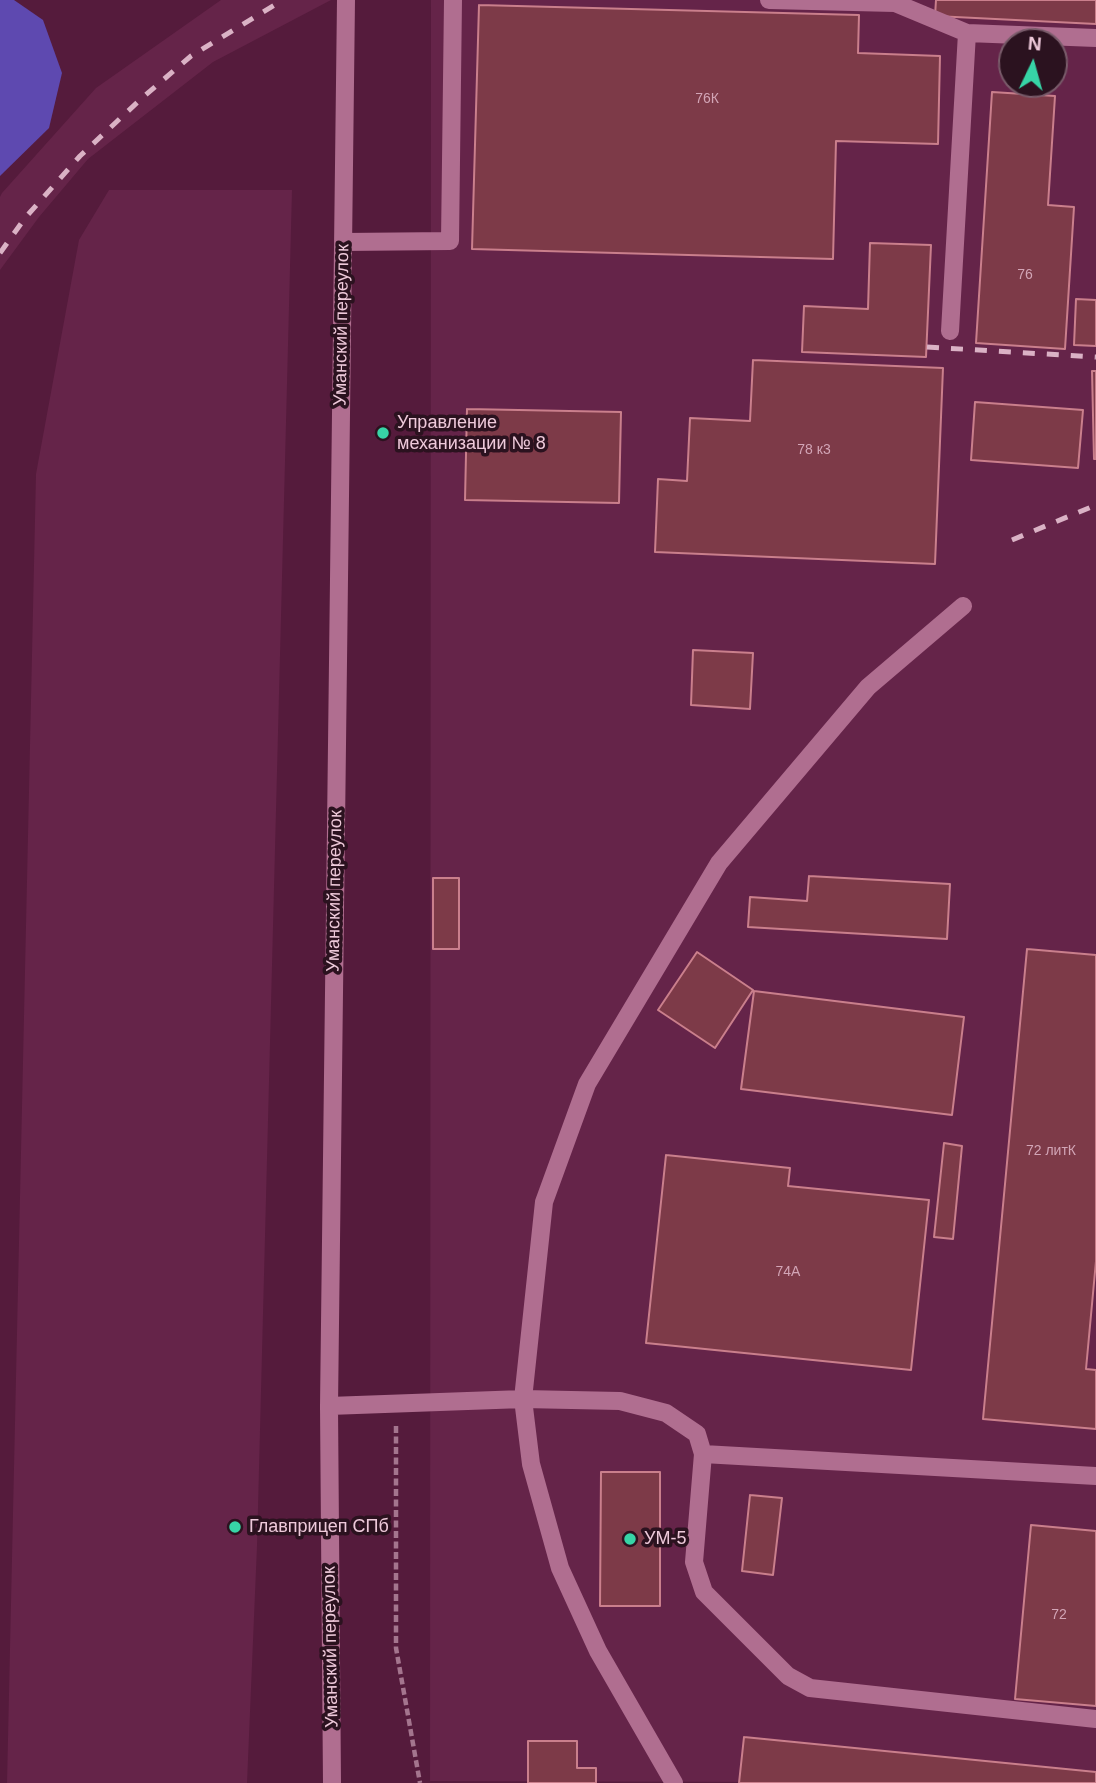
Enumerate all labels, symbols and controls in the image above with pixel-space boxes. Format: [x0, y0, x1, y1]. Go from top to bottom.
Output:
north arrow [998, 28, 1068, 98]
text: N [1027, 33, 1042, 55]
house number: 76К [695, 91, 719, 107]
street label: Уманский переулок [330, 244, 354, 406]
house number: 76 [1017, 267, 1033, 283]
place label: Управление механизации № 8 [397, 412, 546, 454]
marker: Управление механизации № 8 [375, 425, 391, 441]
house number: 78 к3 [797, 442, 831, 458]
street label: Уманский переулок [323, 810, 347, 972]
house number: 72 литК [1026, 1143, 1076, 1159]
house number: 74А [776, 1264, 800, 1280]
place label: Главприцеп СПб [249, 1516, 389, 1538]
marker: Главприцеп СПб [227, 1519, 243, 1535]
place label: УМ-5 [644, 1528, 686, 1550]
marker: УМ-5 [622, 1531, 638, 1547]
street label: Уманский переулок [319, 1566, 343, 1728]
house number: 72 [1051, 1607, 1067, 1623]

